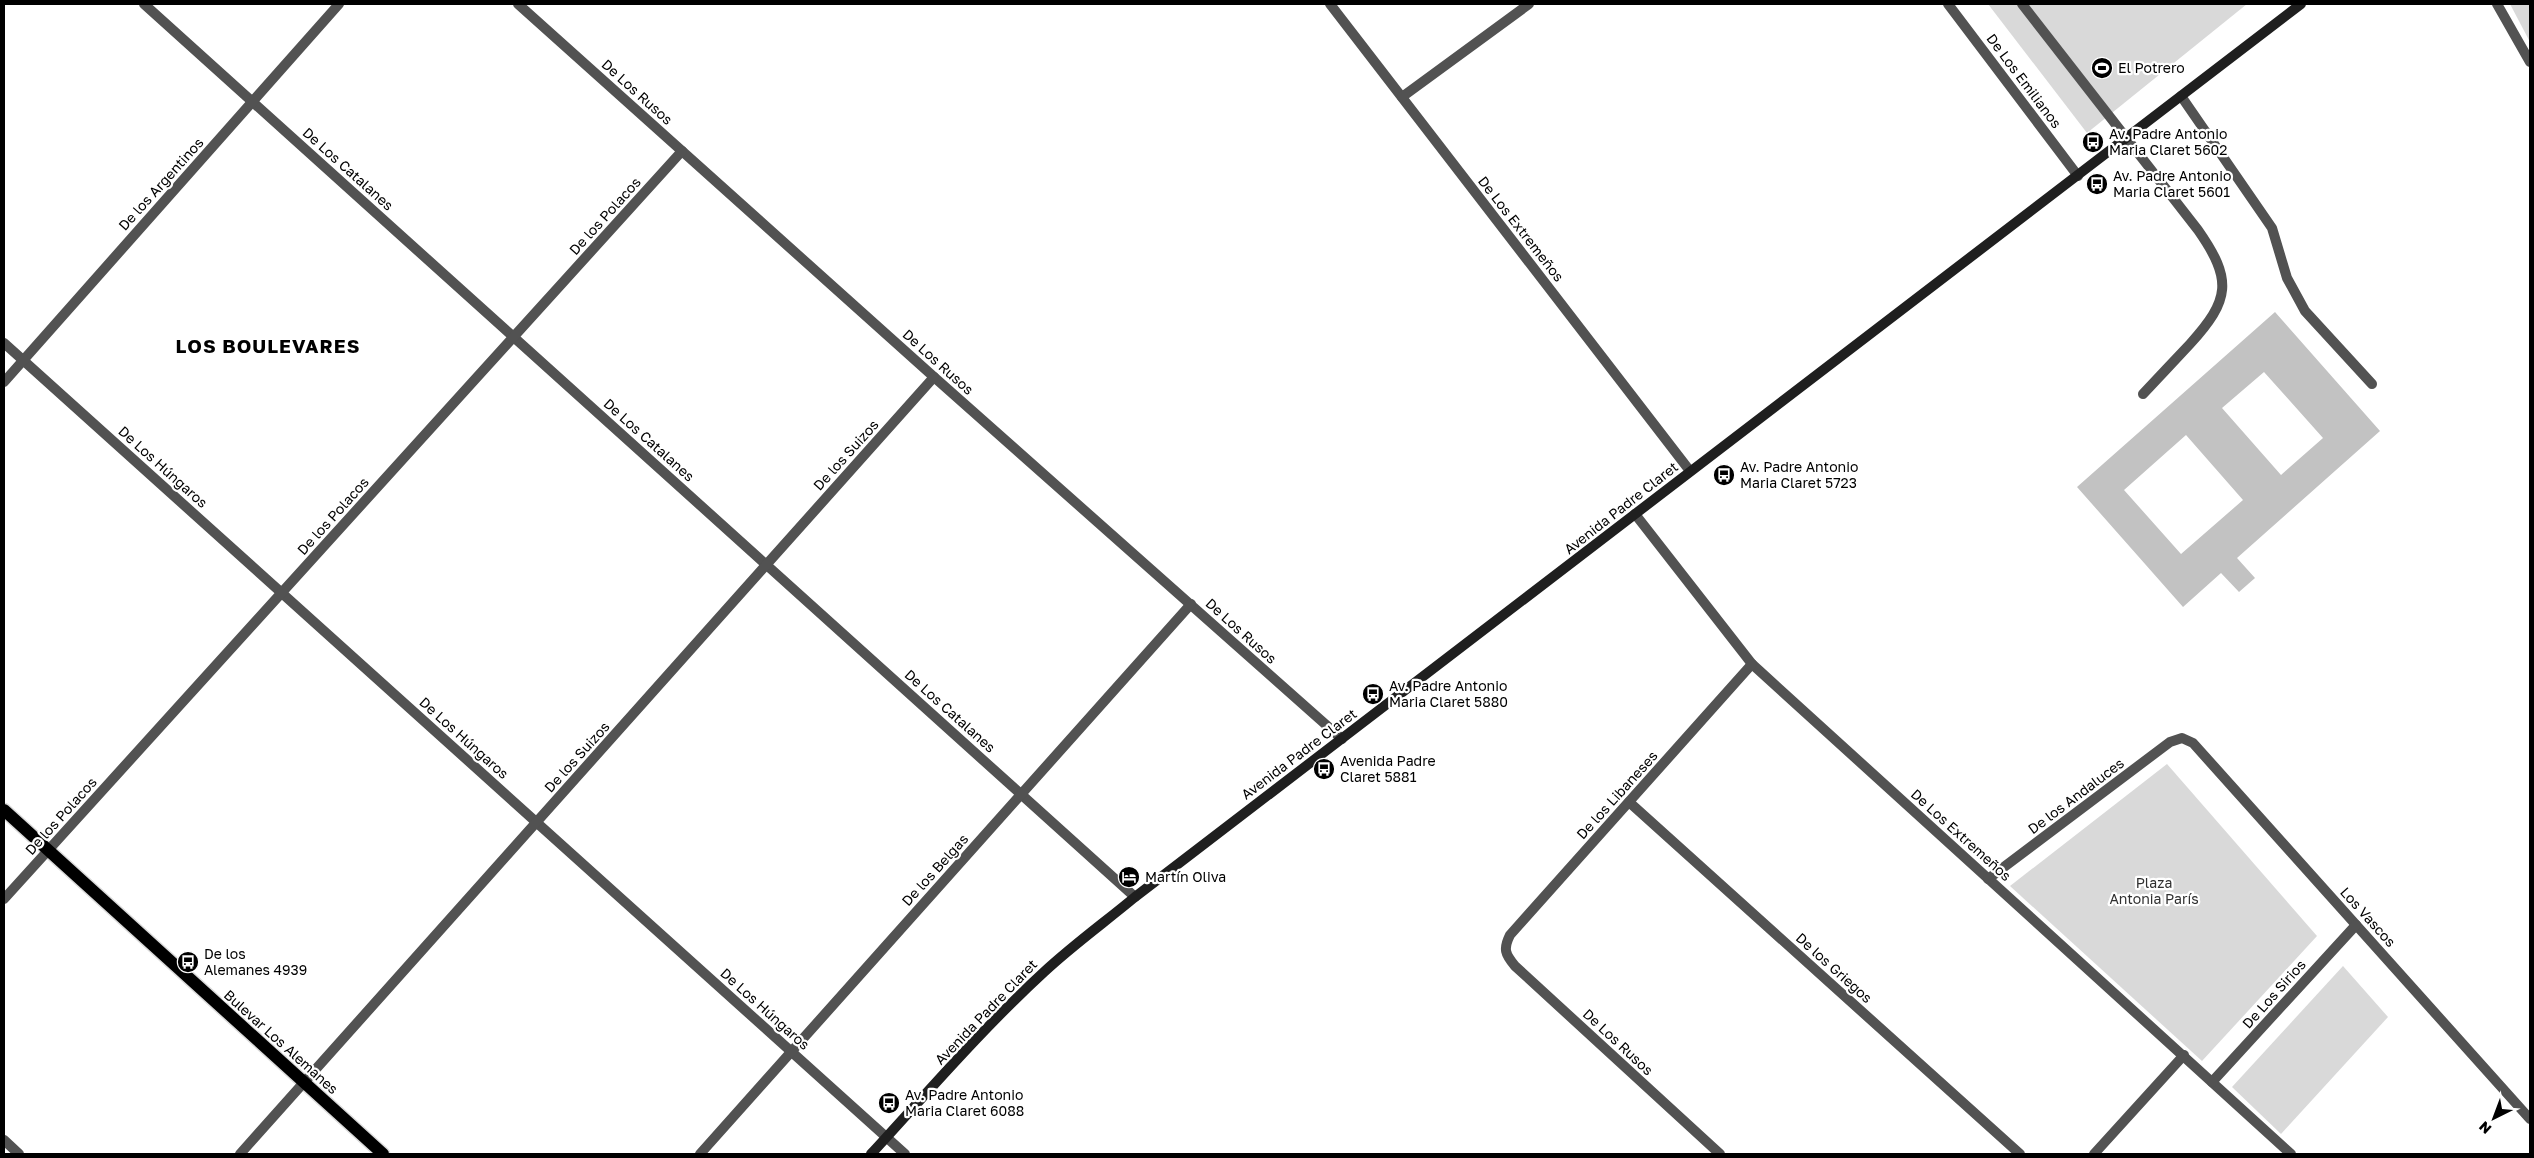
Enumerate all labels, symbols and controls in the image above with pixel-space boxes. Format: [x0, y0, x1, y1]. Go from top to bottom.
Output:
street label: De Los Emilianos [1983, 30, 2065, 131]
street label: De Los Rusos [598, 55, 676, 128]
sports icon: El Potrero [2090, 56, 2114, 80]
place label: El Potrero [2118, 59, 2185, 76]
street label: De Los Catalanes [300, 124, 397, 214]
place label: Av. Padre Antonio Maria Claret 5602 [2109, 125, 2227, 158]
bus stop icon: Av. Padre Antonio Maria Claret 5602 [2081, 130, 2105, 154]
street label: De los Argentinos [115, 134, 207, 233]
place label: Av. Padre Antonio Maria Claret 5601 [2113, 167, 2231, 200]
bus stop icon: Av. Padre Antonio Maria Claret 5601 [2085, 172, 2109, 196]
street label: De los Polacos [565, 173, 644, 258]
street label: De Los Extremeños [1475, 173, 1568, 285]
street label: De Los Rusos [899, 325, 977, 398]
district label: LOS BOULEVARES [176, 334, 360, 357]
street label: De Los Catalanes [601, 395, 698, 485]
street label: De los Suizos [809, 416, 882, 494]
street label: De Los Húngaros [115, 422, 211, 511]
street label: Avenida Padre Claret [1560, 458, 1681, 557]
place label: Av. Padre Antonio Maria Claret 5723 [1740, 458, 1858, 491]
bus stop icon: Av. Padre Antonio Maria Claret 5723 [1712, 463, 1736, 487]
street label: De los Polacos [293, 473, 372, 558]
street label: De Los Rusos [1202, 594, 1280, 667]
street label: De Los Catalanes [902, 666, 999, 756]
place label: Av. Padre Antonio Maria Claret 5880 [1389, 677, 1508, 710]
bus stop icon: Av. Padre Antonio Maria Claret 5880 [1361, 682, 1385, 706]
street label: De Los Húngaros [416, 693, 512, 782]
street label: Avenida Padre Claret [1238, 705, 1360, 803]
street label: De los Suizos [540, 718, 613, 796]
street label: De los Libaneses [1572, 747, 1661, 842]
place label: Avenida Padre Claret 5881 [1340, 752, 1436, 785]
street label: De los Andaluces [2024, 754, 2127, 837]
bus stop icon: Avenida Padre Claret 5881 [1312, 757, 1336, 781]
street label: De los Polacos [21, 773, 100, 858]
street label: De Los Extremeños [1908, 785, 2015, 884]
street label: De los Belgas [898, 830, 971, 909]
hotel icon: Martín Oliva [1117, 865, 1141, 889]
place label: Martín Oliva [1145, 868, 1226, 885]
park label: Plaza Antonia París [2109, 874, 2199, 907]
street label: Los Vascos [2337, 883, 2400, 950]
street label: De los Griegos [1793, 929, 1876, 1006]
place label: De los Alemanes 4939 [204, 945, 307, 978]
bus stop icon: De los Alemanes 4939 [176, 950, 200, 974]
street label: Avenida Padre Claret [931, 955, 1040, 1068]
street label: De Los Sirios [2238, 956, 2309, 1031]
street label: De Los Húngaros [717, 964, 813, 1053]
street label: Bulevar Los Alemanes [221, 986, 342, 1097]
street label: De Los Rusos [1580, 1005, 1657, 1078]
place label: Av. Padre Antonio Maria Claret 6088 [905, 1086, 1024, 1119]
bus stop icon: Av. Padre Antonio Maria Claret 6088 [877, 1091, 901, 1115]
north arrow [2469, 1093, 2519, 1143]
text: N [2475, 1118, 2495, 1138]

